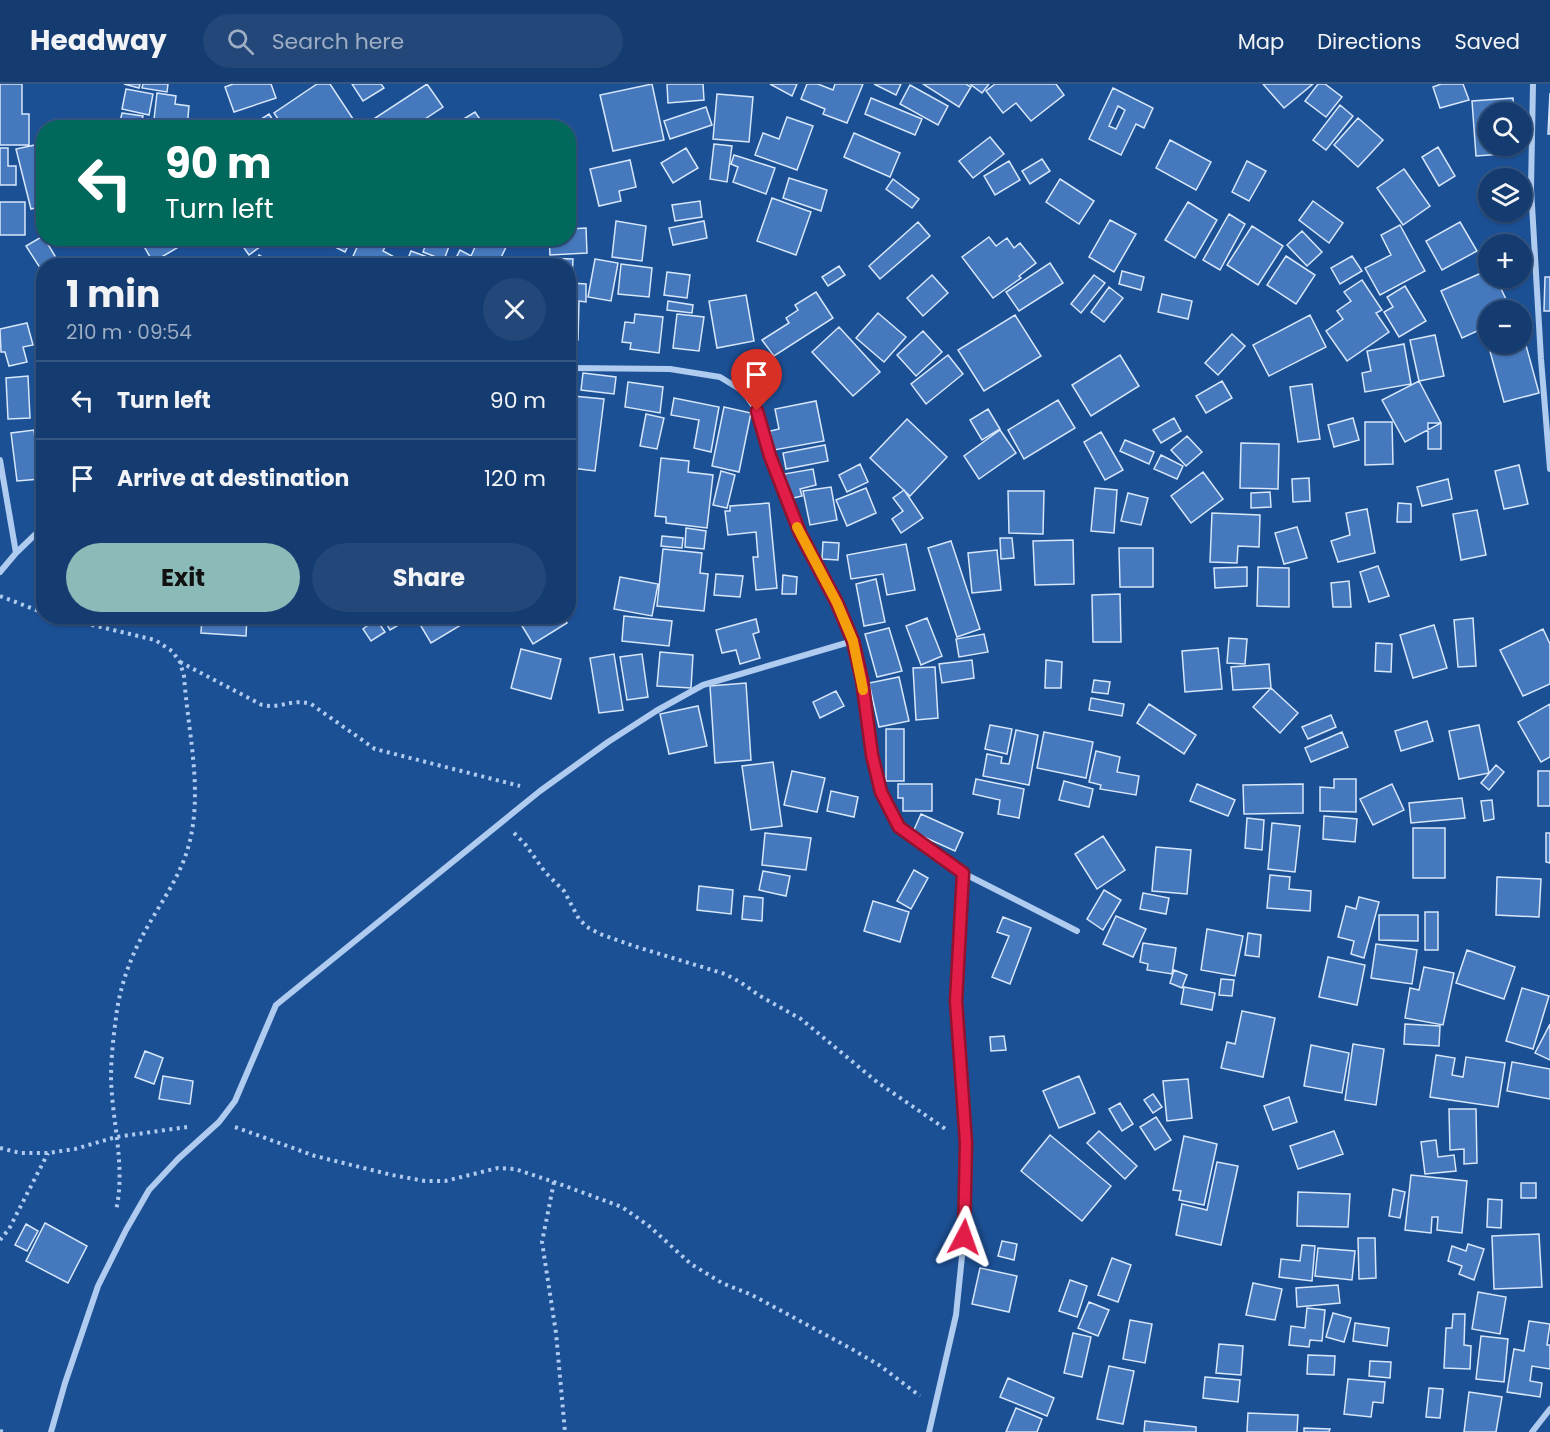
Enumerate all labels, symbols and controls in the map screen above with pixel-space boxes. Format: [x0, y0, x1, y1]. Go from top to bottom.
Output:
search box [203, 14, 623, 68]
text: Headway [30, 21, 167, 60]
icon: search [224, 25, 257, 58]
text: Search here [272, 26, 404, 57]
text: Map [1238, 27, 1284, 56]
text: Directions [1317, 27, 1421, 56]
text: Saved [1454, 27, 1520, 56]
map controls [1478, 102, 1532, 354]
button: search [1478, 102, 1532, 156]
text: 90 m [165, 134, 272, 193]
icon: left [66, 144, 144, 222]
button: layers [1478, 168, 1532, 222]
text: Turn left [165, 190, 274, 227]
button: + [1478, 234, 1532, 288]
text: 1 min [66, 269, 160, 320]
button: close [483, 278, 546, 341]
button: − [1478, 300, 1532, 354]
text: 210 m · 09:54 [66, 318, 192, 346]
pin [731, 349, 782, 411]
icon: arrive [740, 358, 773, 391]
icon: left [66, 384, 99, 417]
text: Turn left [117, 385, 211, 416]
text: 90 m [490, 385, 546, 416]
icon: arrive [66, 462, 99, 495]
text: Arrive at destination [117, 463, 349, 494]
text: 120 m [484, 463, 546, 494]
button: Exit [66, 543, 300, 612]
button: Share [312, 543, 546, 612]
position arrow [932, 1205, 996, 1269]

